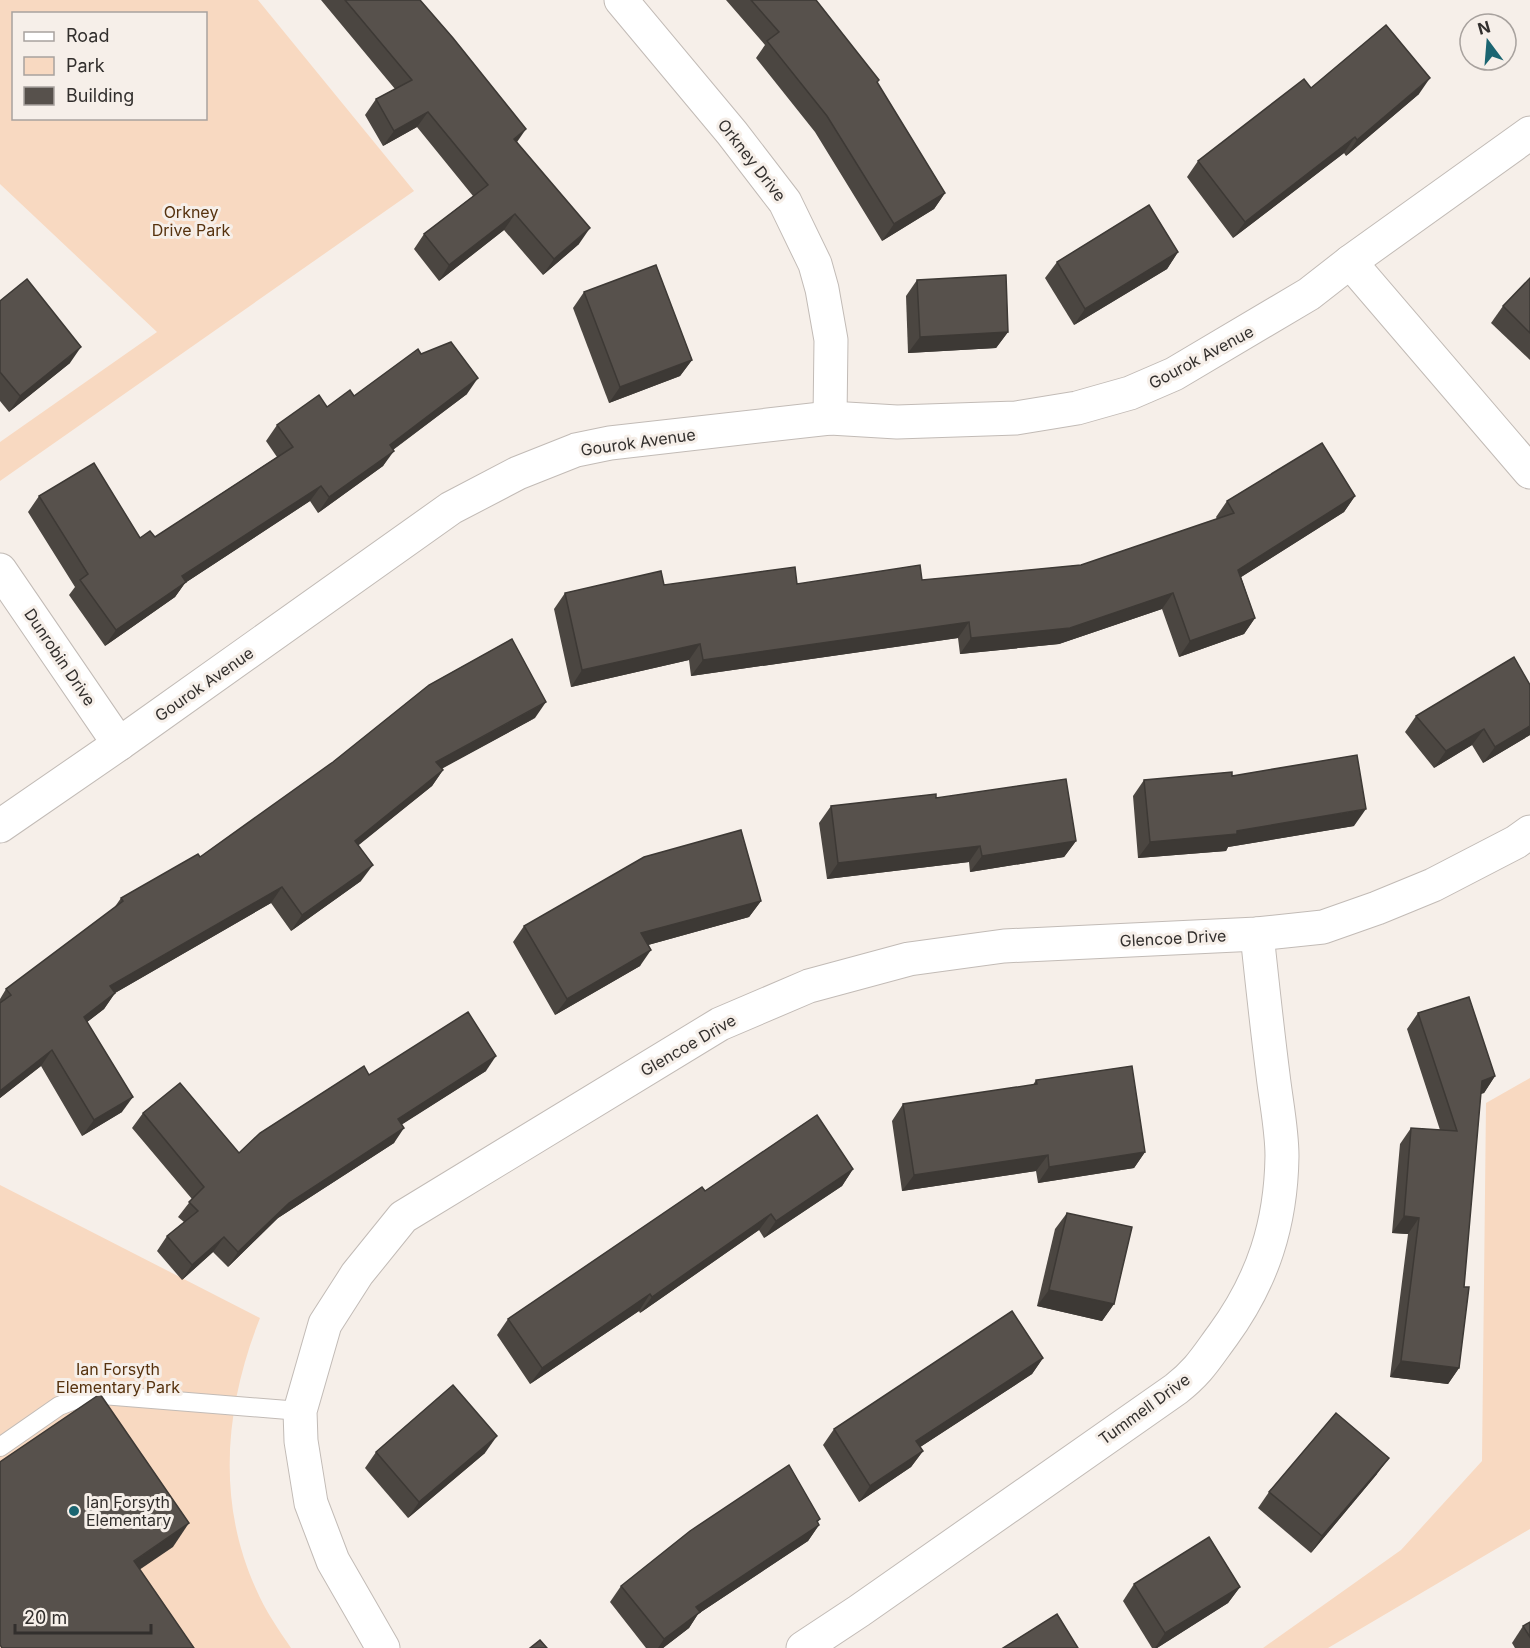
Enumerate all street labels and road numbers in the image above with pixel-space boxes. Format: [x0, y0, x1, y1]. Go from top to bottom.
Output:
street label: Orkney Drive [714, 115, 790, 205]
street label: Gourok Avenue [1145, 321, 1257, 393]
street label: Gourok Avenue [579, 424, 697, 460]
street label: Dunrobin Drive [20, 605, 100, 709]
street label: Gourok Avenue [151, 643, 257, 725]
street label: Glencoe Drive [1119, 925, 1227, 951]
street label: Glencoe Drive [637, 1010, 739, 1080]
street label: Tummell Drive [1094, 1369, 1194, 1449]

